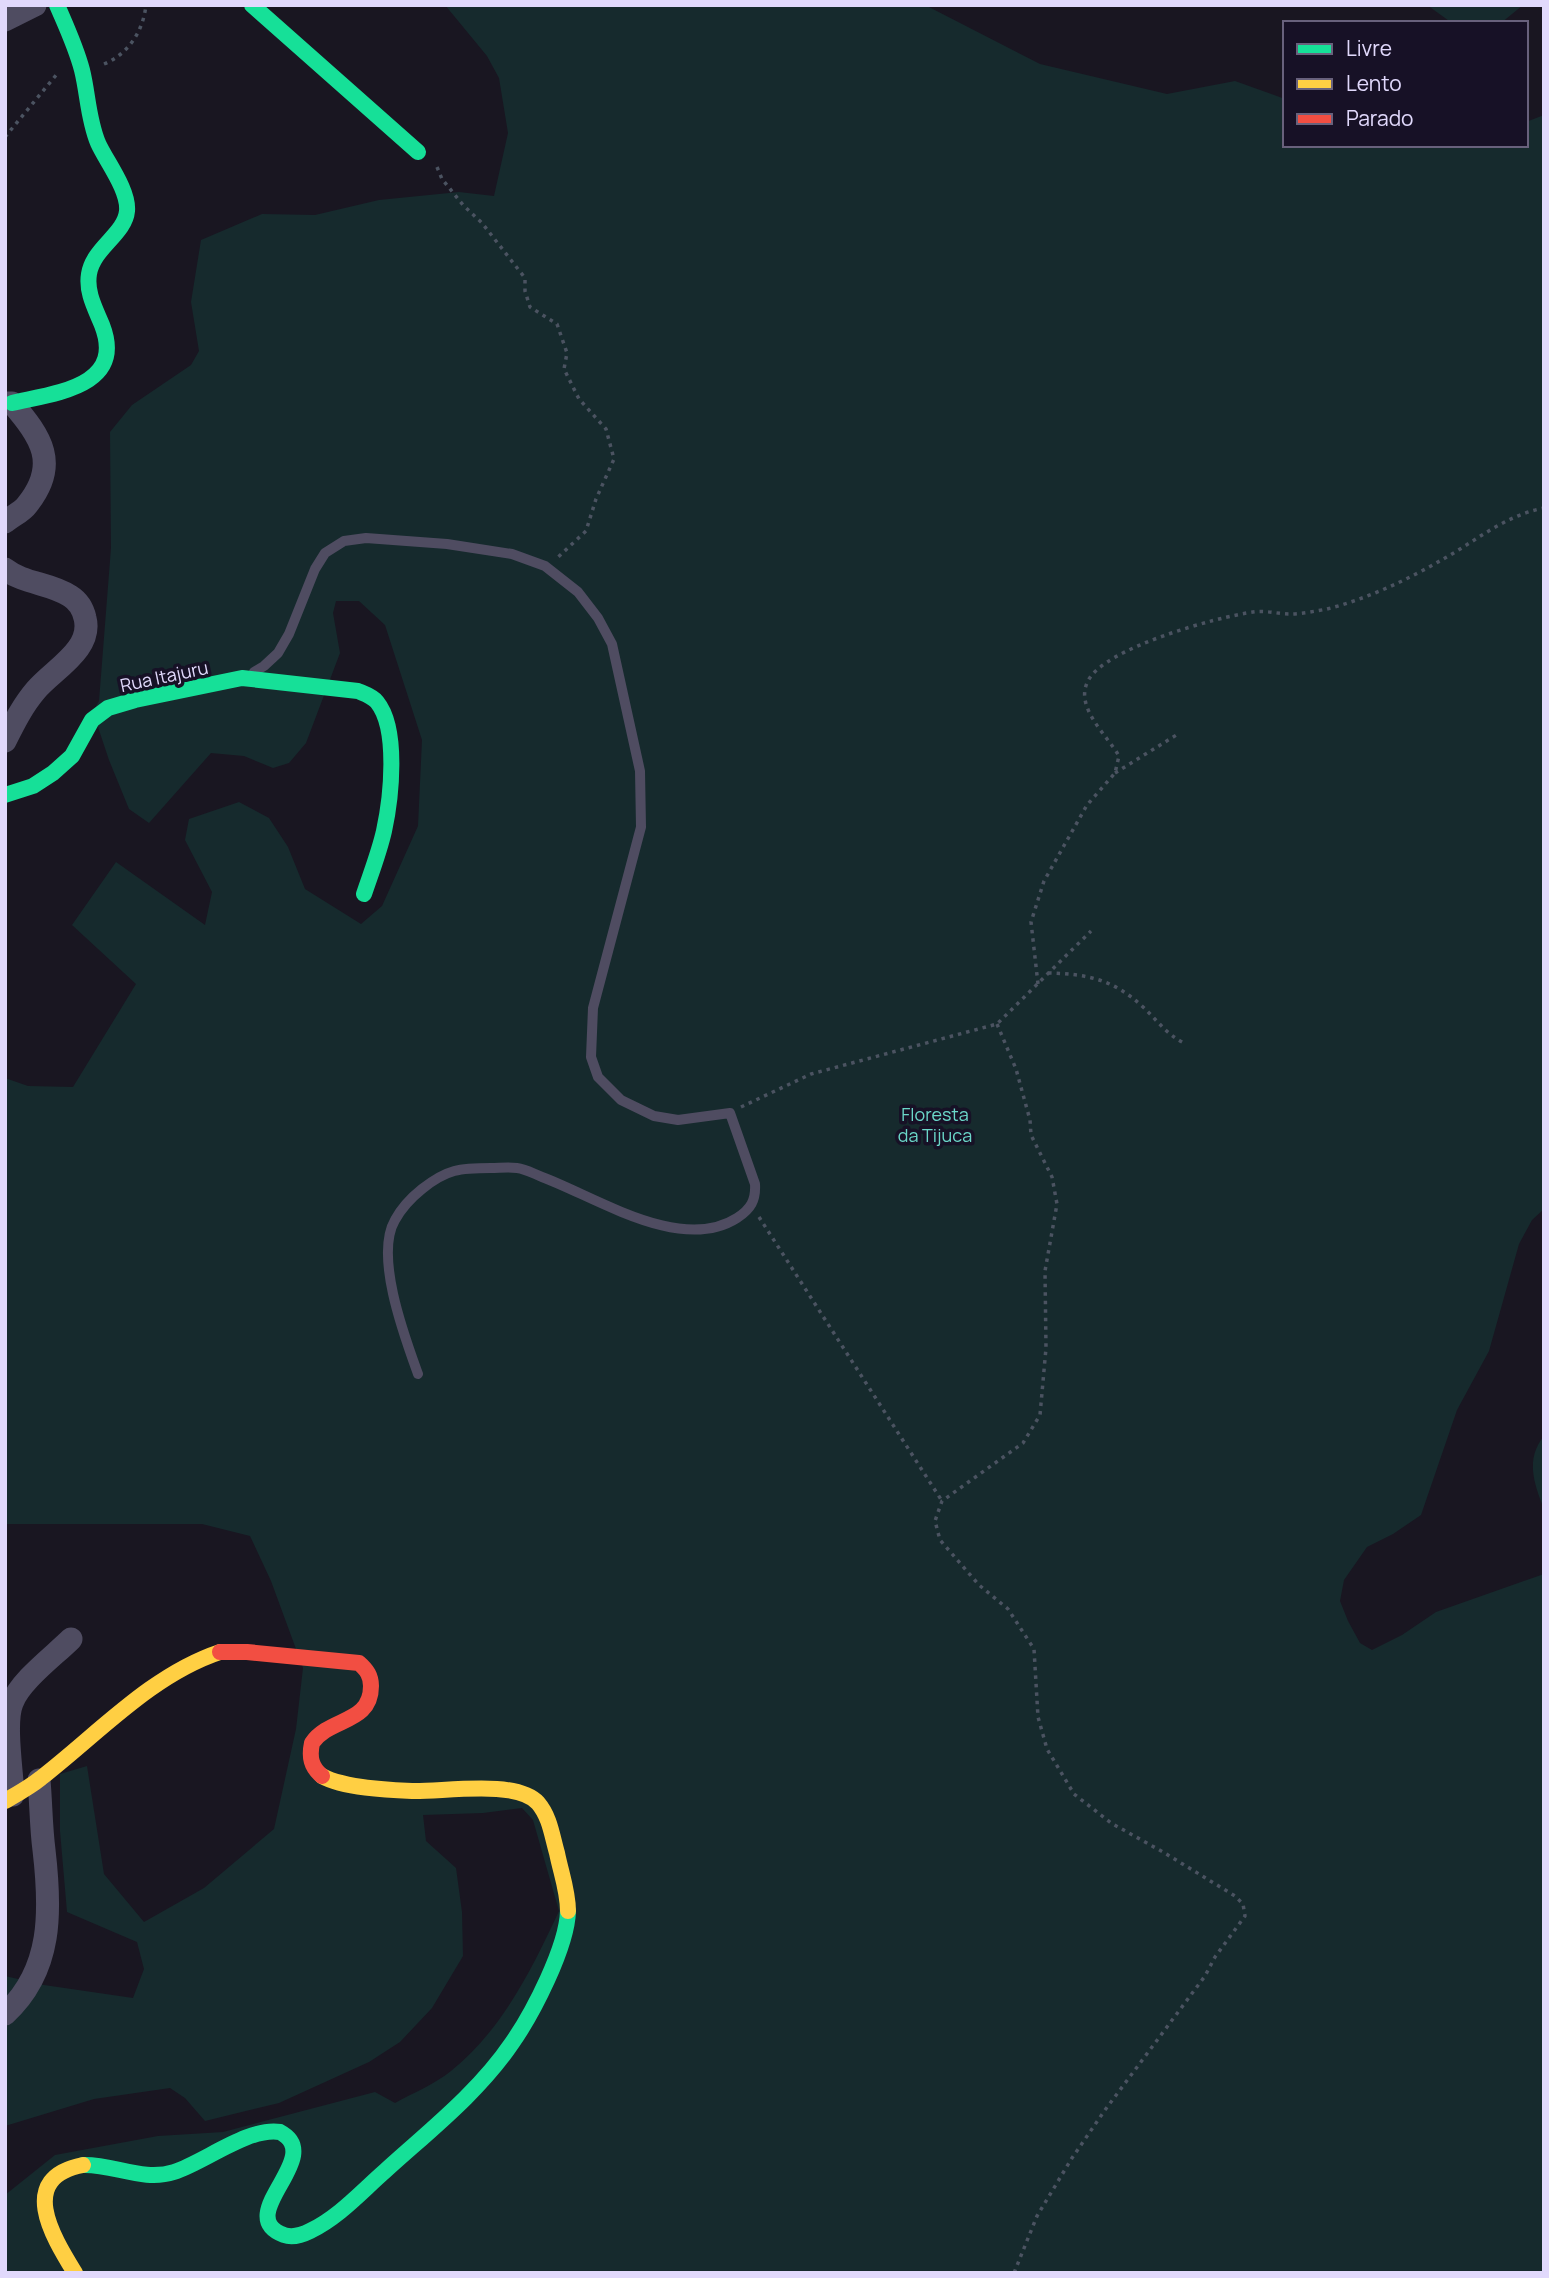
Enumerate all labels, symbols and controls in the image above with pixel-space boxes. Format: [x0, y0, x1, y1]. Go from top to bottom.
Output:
legend [1283, 21, 1528, 147]
text: Livre [1346, 34, 1392, 62]
text: Lento [1346, 69, 1402, 97]
text: Parado [1346, 104, 1414, 132]
street label: Rua Itajuru [118, 655, 210, 697]
park label: Floresta da Tijuca [898, 1102, 972, 1147]

